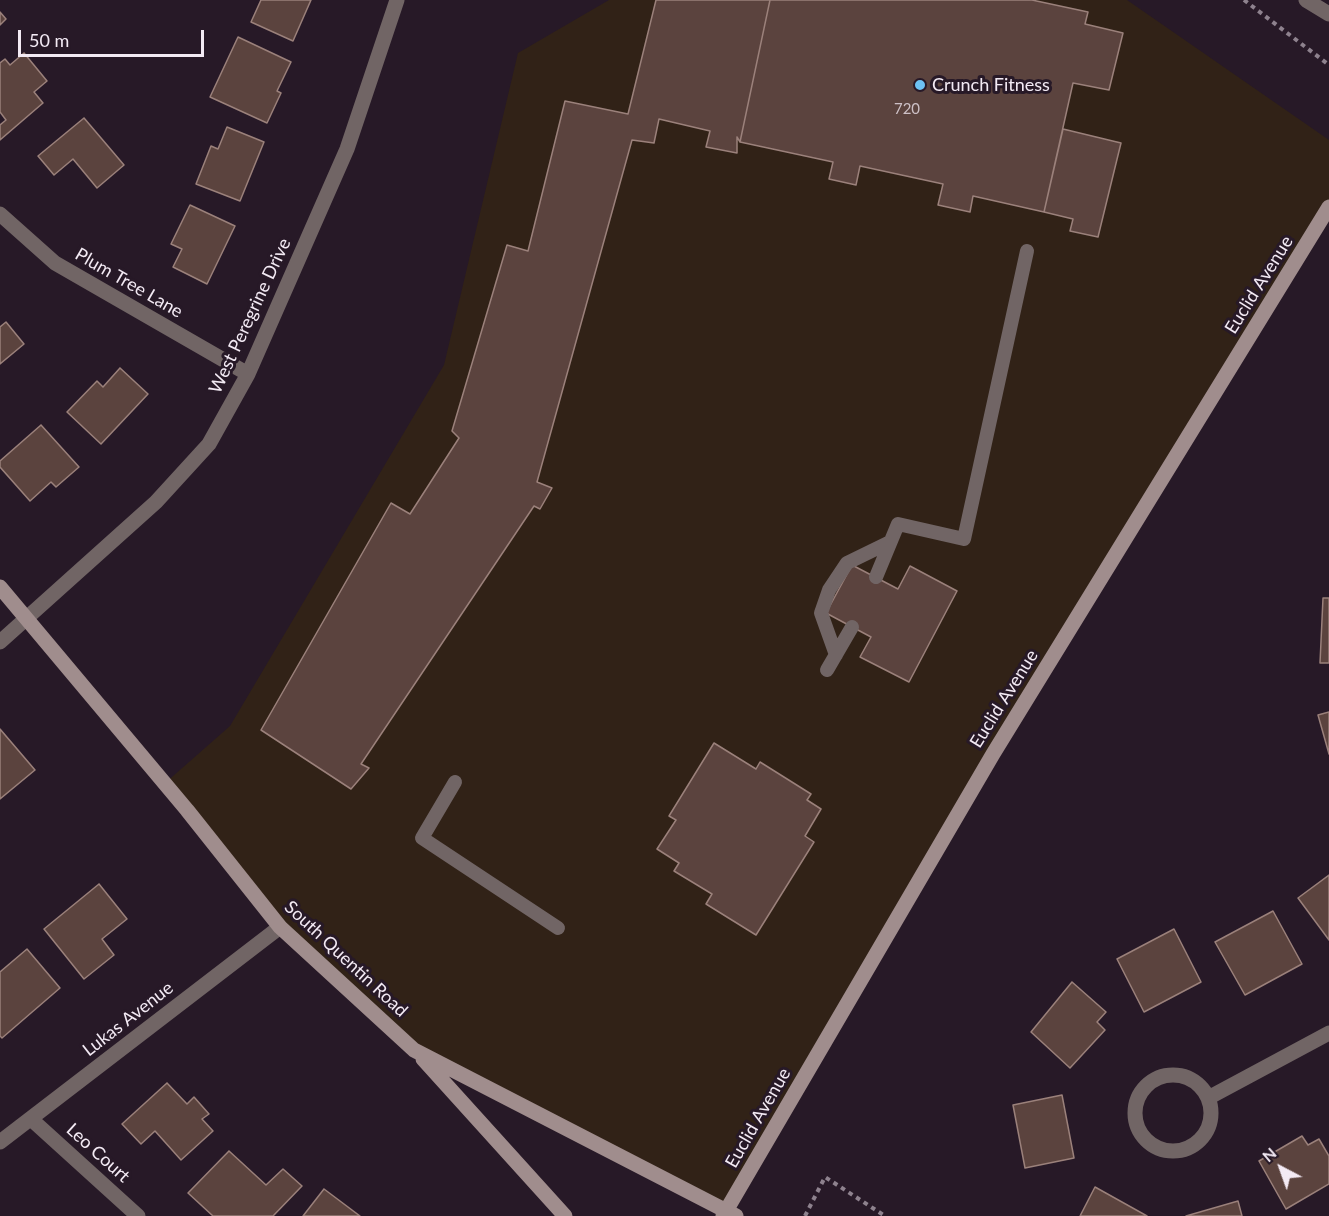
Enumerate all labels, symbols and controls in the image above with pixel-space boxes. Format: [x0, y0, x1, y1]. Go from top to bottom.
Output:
scale bar [21, 18, 207, 56]
text: 50 m [29, 29, 69, 51]
place label: Crunch Fitness [932, 74, 1050, 96]
marker: Crunch Fitness [913, 78, 927, 92]
house number: 720 [894, 100, 920, 118]
street label: Euclid Avenue [1220, 232, 1298, 338]
street label: West Peregrine Drive [205, 235, 295, 397]
street label: Plum Tree Lane [71, 243, 187, 323]
street label: Euclid Avenue [965, 646, 1043, 752]
street label: South Quentin Road [280, 896, 412, 1022]
street label: Lukas Avenue [78, 977, 178, 1061]
street label: Euclid Avenue [721, 1064, 795, 1172]
street label: Leo Court [62, 1119, 134, 1187]
north arrow [1251, 1138, 1311, 1198]
text: N [1258, 1143, 1280, 1165]

